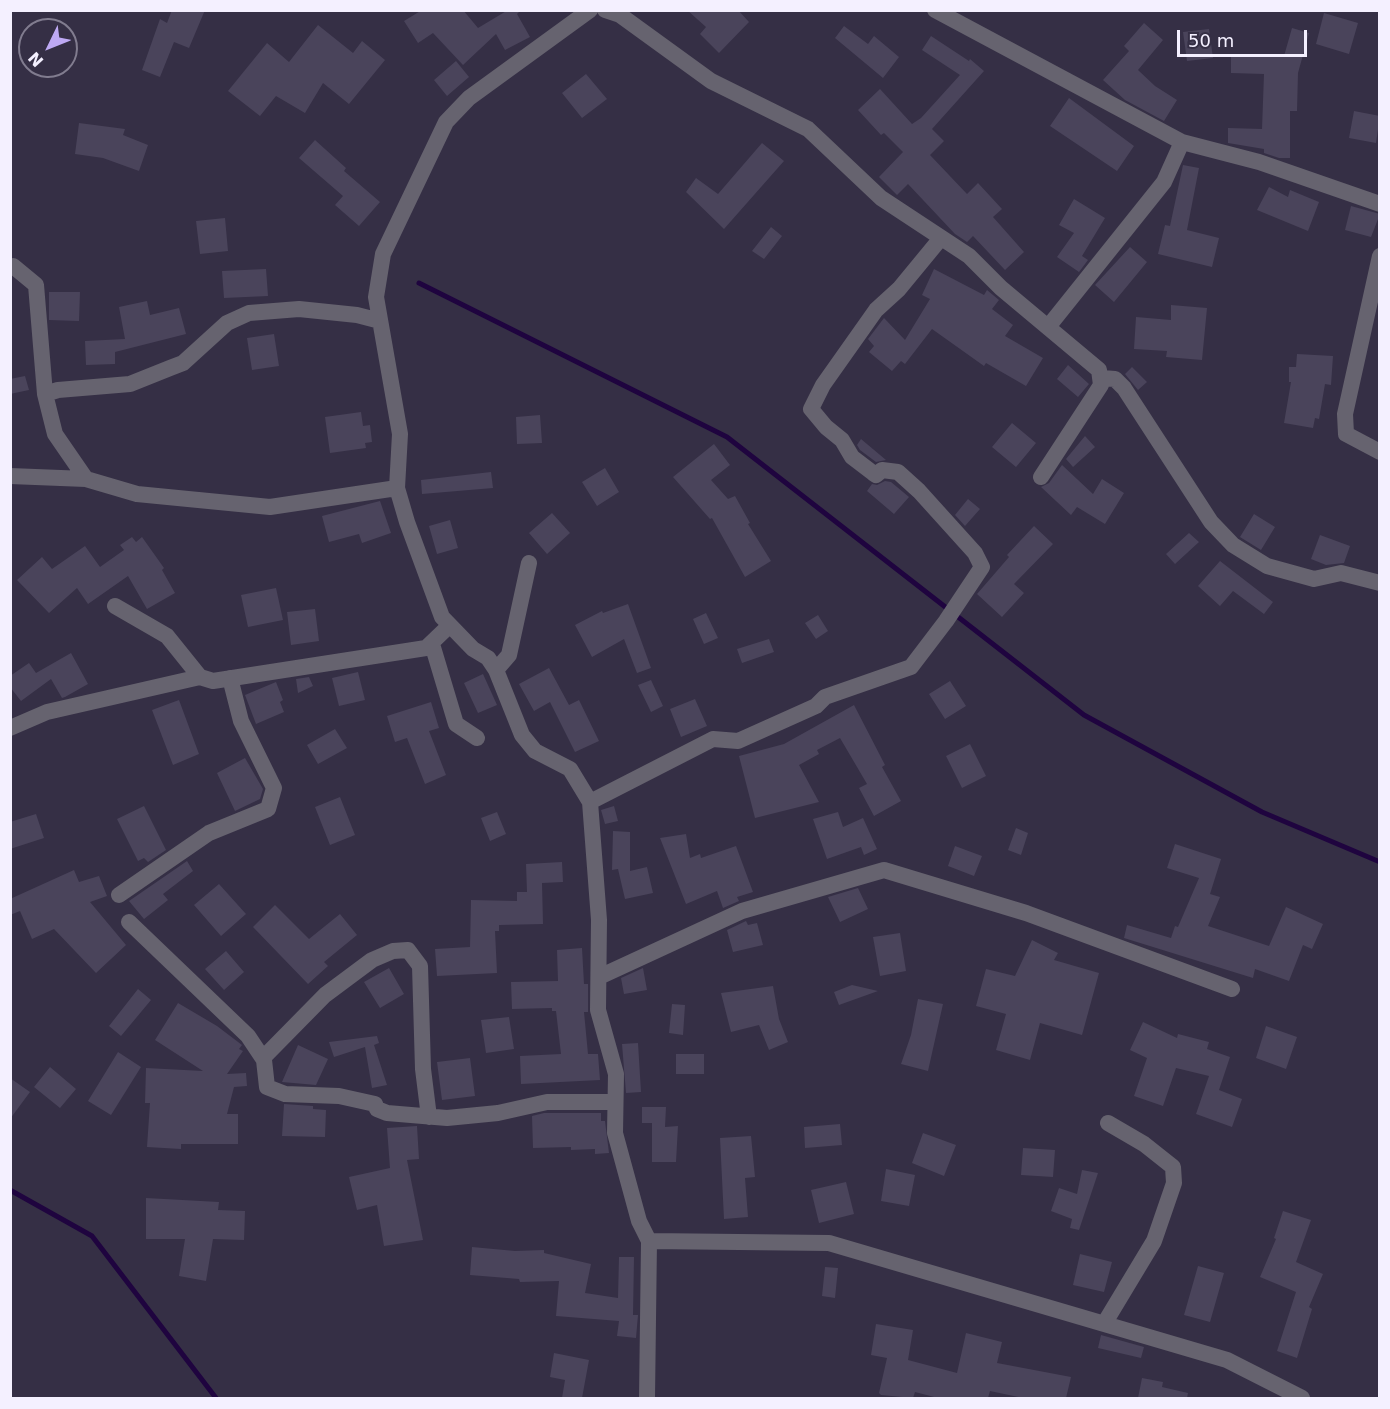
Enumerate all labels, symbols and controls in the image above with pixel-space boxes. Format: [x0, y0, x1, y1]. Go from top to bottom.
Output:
north arrow [18, 18, 78, 78]
scale bar [1180, 18, 1310, 56]
text: 50 m [1188, 30, 1234, 51]
text: N [24, 48, 47, 71]

